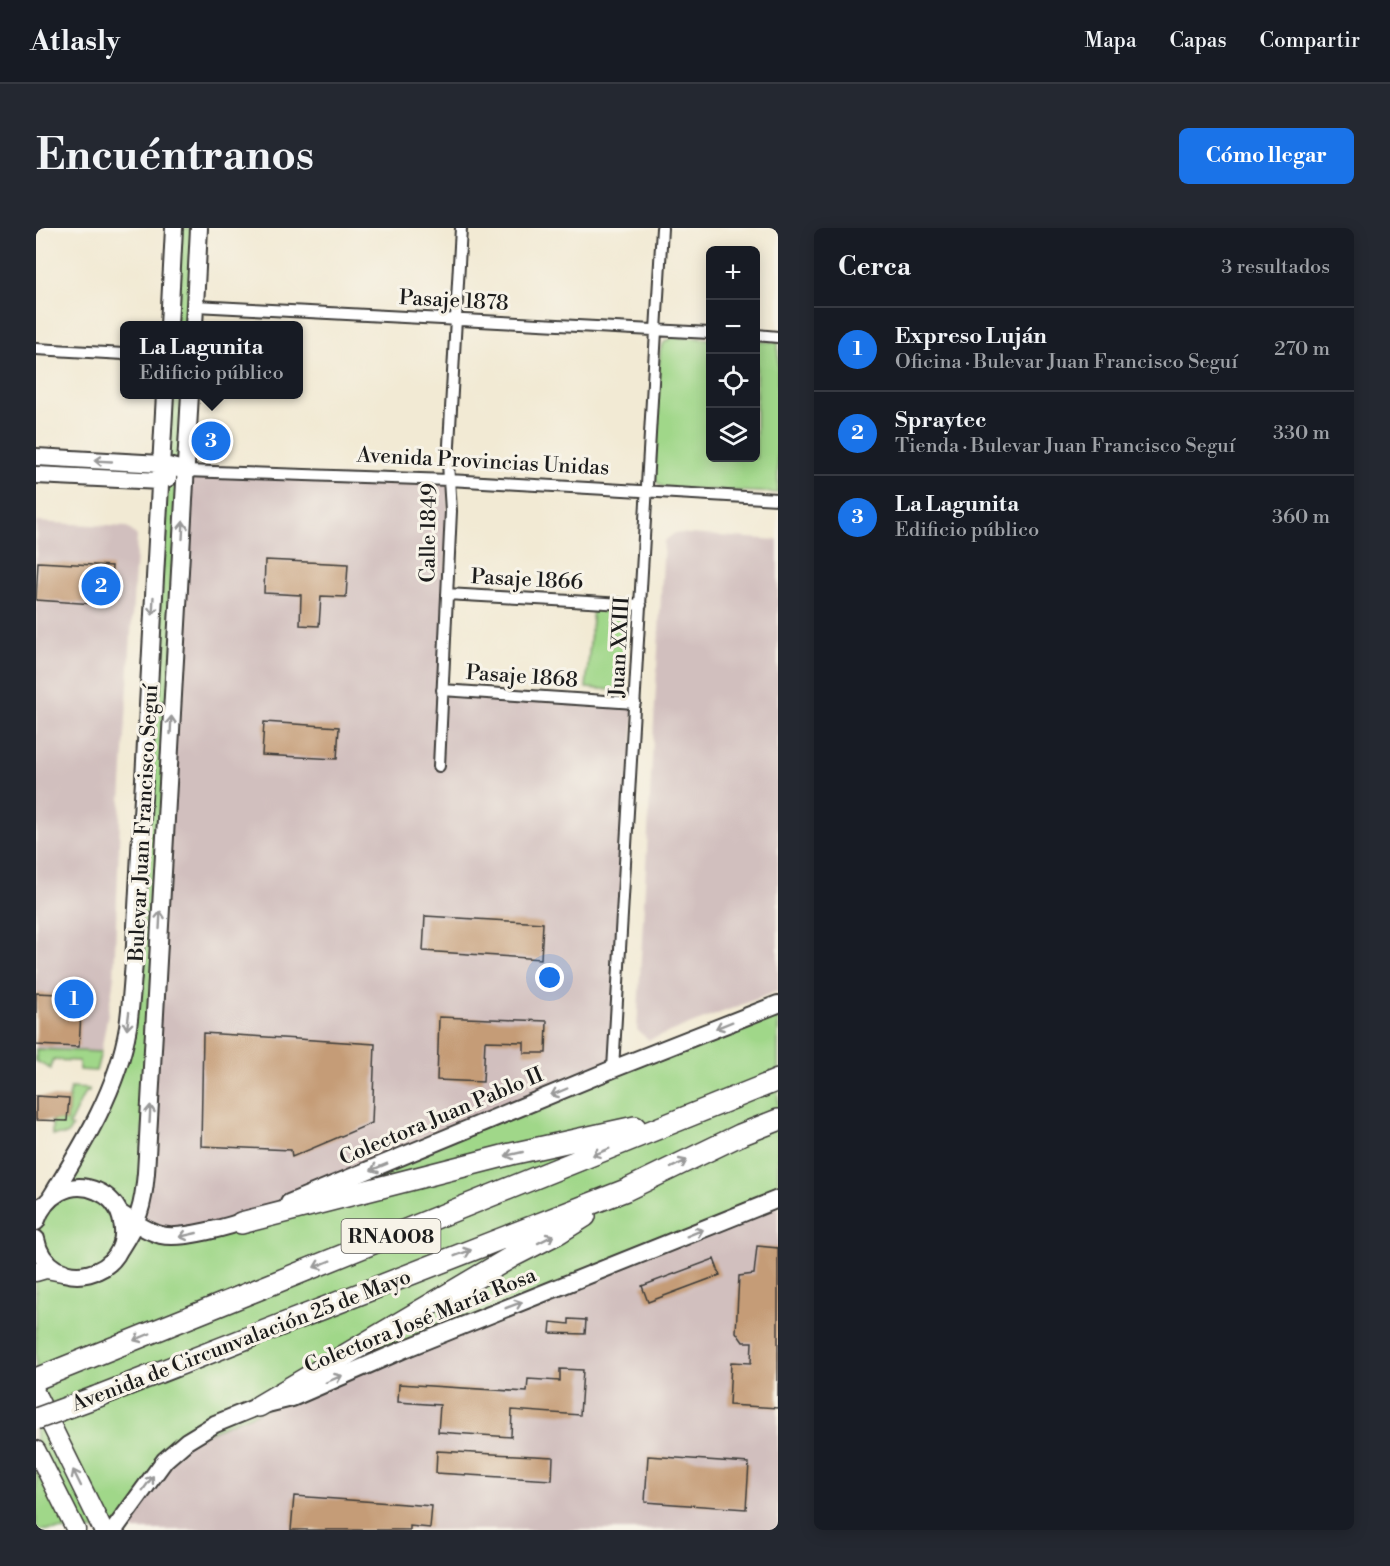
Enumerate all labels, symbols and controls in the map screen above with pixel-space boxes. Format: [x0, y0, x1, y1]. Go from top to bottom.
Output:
text: Atlasly [30, 24, 120, 59]
text: Mapa [1085, 28, 1137, 54]
text: Capas [1170, 28, 1227, 54]
text: Compartir [1260, 28, 1360, 54]
button: Cómo llegar [1179, 128, 1354, 184]
text: Encuéntranos [36, 130, 314, 183]
map controls [706, 246, 760, 462]
button: + [706, 246, 760, 300]
text: Cerca [838, 251, 911, 283]
text: 3 resultados [1221, 255, 1330, 280]
street label: Pasaje 1878 [398, 285, 509, 317]
button: − [706, 300, 760, 354]
popup [120, 321, 303, 399]
text: Expreso Luján [895, 323, 1047, 350]
text: La Lagunita [139, 334, 263, 361]
text: 1 [853, 337, 862, 362]
text: 270 m [1274, 337, 1330, 362]
text: Oficina · Bulevar Juan Francisco Seguí [895, 350, 1238, 375]
button: locate [706, 354, 760, 408]
text: Edificio público [139, 361, 284, 386]
text: Spraytec [895, 407, 986, 434]
button: layers [706, 408, 760, 462]
pin: 3 [192, 418, 231, 464]
text: 2 [851, 421, 864, 446]
text: 330 m [1273, 421, 1330, 446]
text: Tienda · Bulevar Juan Francisco Seguí [895, 434, 1235, 459]
street label: Avenida Provincias Unidas [355, 442, 610, 482]
one-way arrow [93, 455, 113, 466]
street label: Calle 1849 [415, 483, 443, 583]
text: La Lagunita [895, 491, 1019, 518]
text: 3 [851, 505, 864, 530]
text: 360 m [1272, 505, 1330, 530]
text: Edificio público [895, 518, 1039, 543]
one-way arrow [177, 521, 188, 541]
pin: 2 [82, 564, 120, 608]
street label: Pasaje 1866 [470, 564, 584, 596]
one-way arrow [148, 596, 159, 616]
street label: Juan XXIII [604, 596, 636, 699]
street label: Pasaje 1868 [465, 660, 579, 694]
street label: Bulevar Juan Francisco Seguí [124, 683, 164, 963]
one-way arrow [166, 715, 177, 735]
one-way arrow [155, 910, 166, 930]
your location [535, 963, 564, 992]
pin: 1 [54, 976, 93, 1022]
one-way arrow [122, 1011, 133, 1030]
one-way arrow [715, 1020, 733, 1031]
street label: Colectora Juan Pablo II [335, 1062, 547, 1172]
one-way arrow [550, 1087, 568, 1098]
one-way arrow [144, 1105, 155, 1125]
one-way arrow [592, 1147, 610, 1158]
one-way arrow [505, 1148, 524, 1160]
one-way arrow [670, 1158, 688, 1170]
one-way arrow [370, 1162, 389, 1173]
road number: RNA008 [342, 1219, 440, 1253]
one-way arrow [686, 1227, 704, 1238]
one-way arrow [178, 1229, 197, 1241]
one-way arrow [536, 1233, 554, 1244]
one-way arrow [453, 1247, 472, 1258]
one-way arrow [314, 1259, 332, 1270]
street label: Colectora José María Rosa [301, 1262, 541, 1379]
street label: Avenida de Circunvalación 25 de Mayo [67, 1264, 415, 1418]
one-way arrow [504, 1299, 523, 1310]
one-way arrow [133, 1332, 151, 1343]
one-way arrow [325, 1373, 343, 1384]
one-way arrow [71, 1469, 82, 1487]
one-way arrow [142, 1475, 154, 1491]

